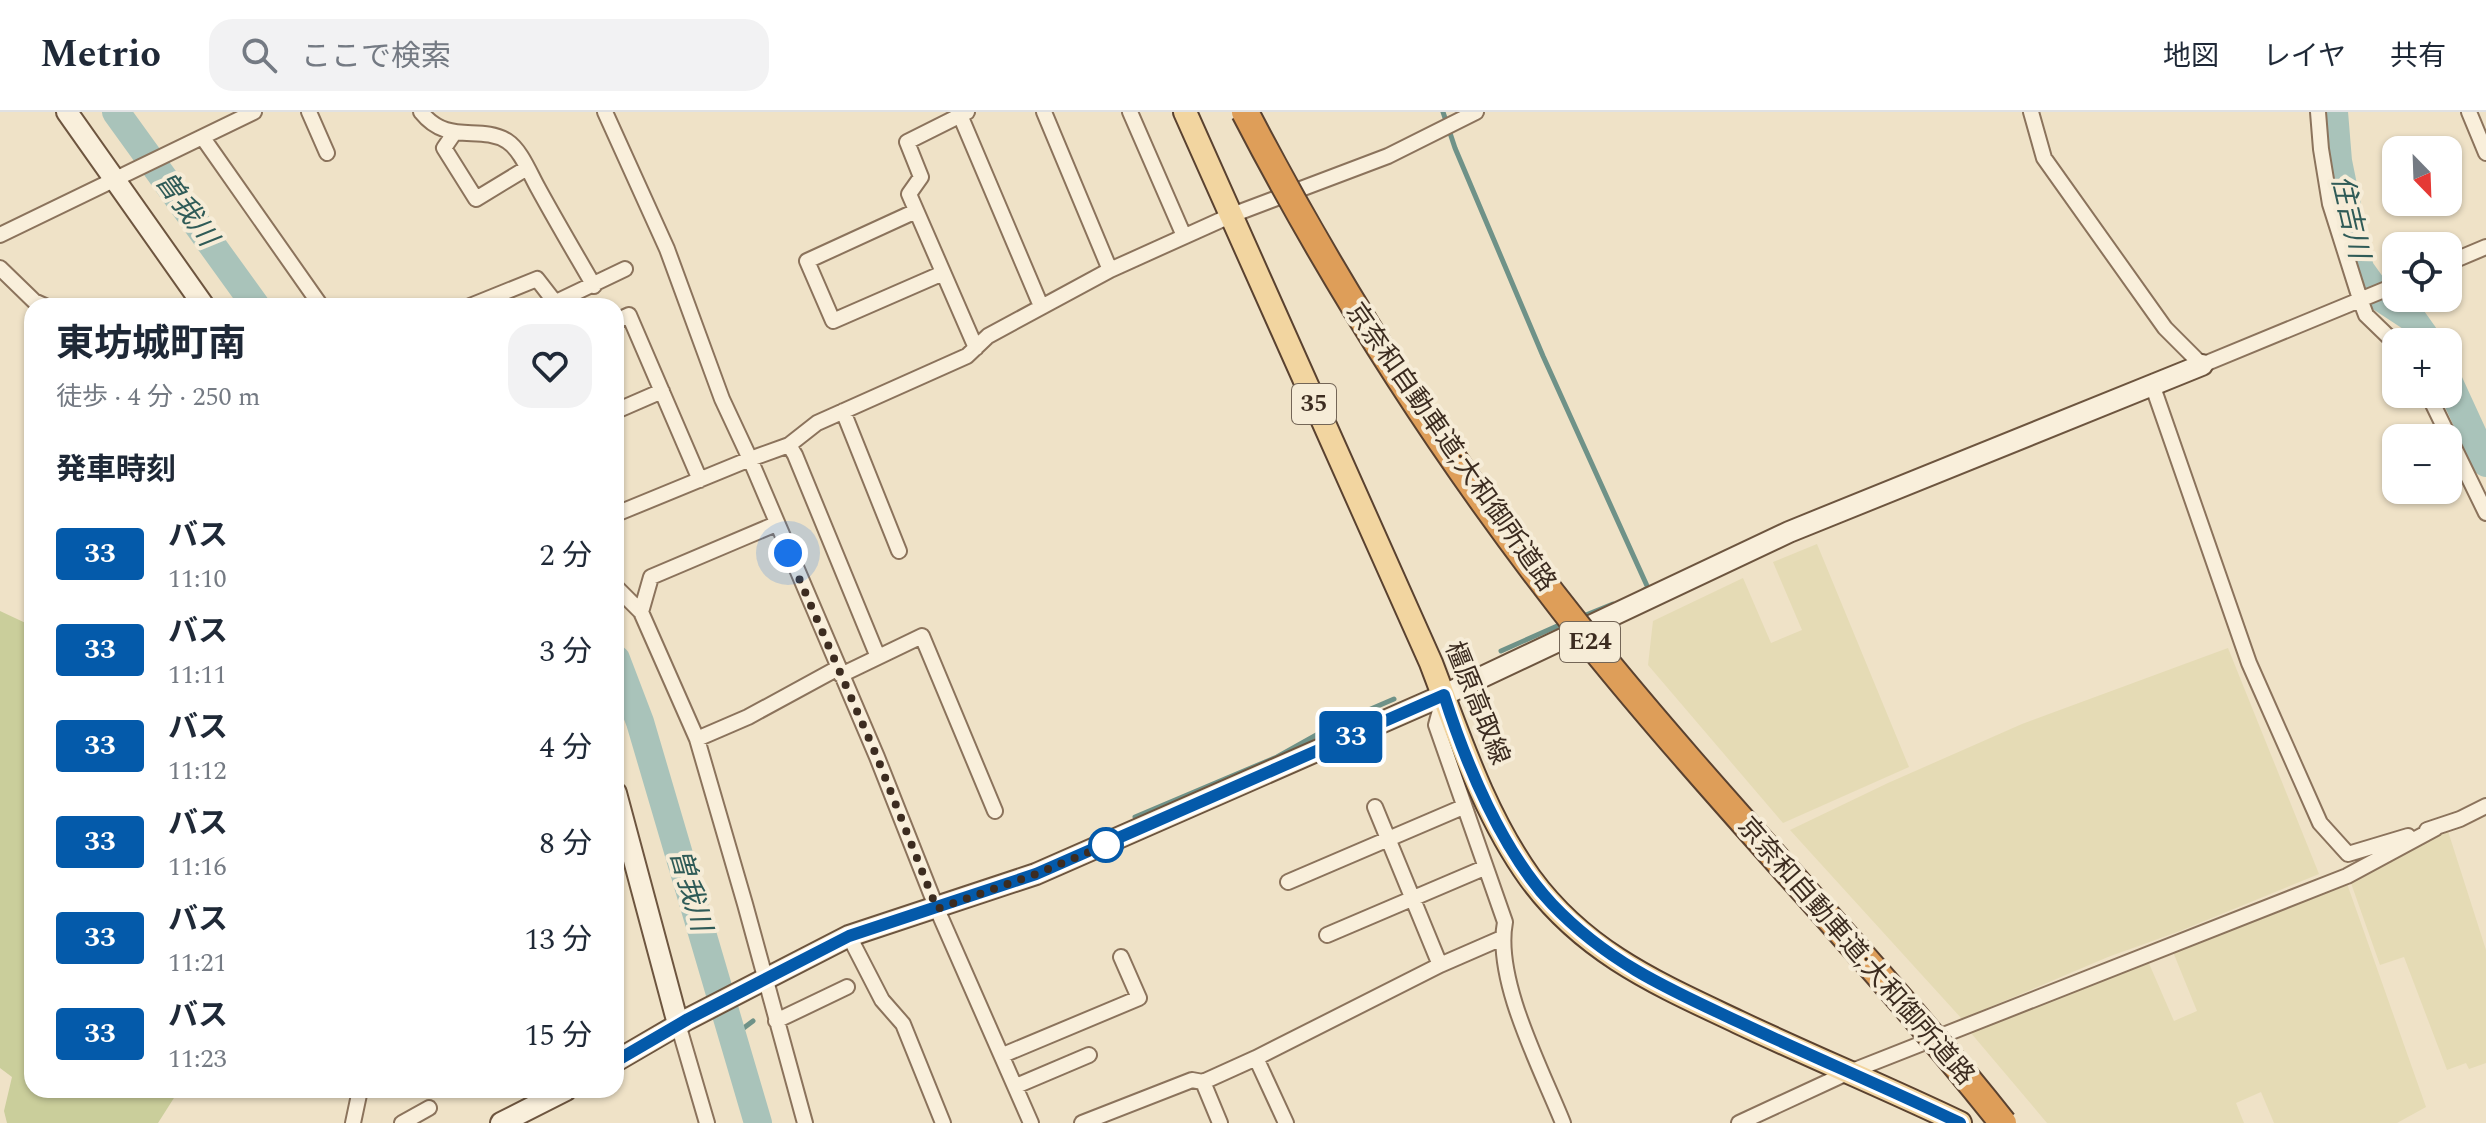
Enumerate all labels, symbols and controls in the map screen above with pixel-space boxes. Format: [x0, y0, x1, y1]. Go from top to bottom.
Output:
search box [209, 19, 769, 91]
text: Metrio [40, 26, 161, 84]
icon: search [237, 33, 281, 77]
text: ここで検索 [301, 34, 451, 80]
text: 地図 [2163, 35, 2219, 78]
text: レイヤ [2263, 35, 2346, 78]
text: 共有 [2390, 35, 2446, 78]
north arrow [2382, 136, 2462, 216]
map controls [2382, 136, 2462, 504]
water label: 曽我川 [144, 162, 230, 258]
water label: 住吉川 [2320, 171, 2381, 266]
button: locate [2382, 232, 2462, 312]
street label: 京奈和自動車道;大和御所道路 [1336, 294, 1566, 600]
text: 東坊城町南 [56, 316, 246, 374]
button: heart [508, 324, 592, 408]
button: + [2382, 328, 2462, 408]
text: 徒歩 · 4 分 · 250 m [56, 377, 260, 417]
road number: 35 [1292, 384, 1336, 424]
button: − [2382, 424, 2462, 504]
text: 発車時刻 [56, 447, 176, 493]
text: バス [168, 513, 228, 559]
text: 33 [84, 532, 116, 575]
text: 2 分 [540, 533, 592, 579]
your location [768, 533, 808, 573]
text: 11:10 [168, 559, 227, 599]
text: バス [168, 609, 228, 655]
road number: E24 [1560, 622, 1620, 662]
text: 33 [84, 628, 116, 671]
text: 3 分 [540, 629, 592, 675]
street label: 橿原高取線 [1434, 635, 1520, 771]
text: 11:11 [168, 655, 227, 695]
text: バス [168, 705, 228, 751]
line badge: 33 [1315, 711, 1387, 763]
text: 33 [1335, 715, 1367, 758]
text: 33 [84, 724, 116, 767]
text: 4 分 [540, 725, 592, 771]
text: 11:12 [168, 751, 227, 791]
text: バス [168, 801, 228, 847]
street label: 京奈和自動車道;大和御所道路 [1728, 808, 1984, 1094]
text: 33 [84, 820, 116, 863]
text: 8 分 [540, 821, 592, 867]
unlabelled marker [1089, 828, 1123, 862]
water label: 曽我川 [658, 844, 723, 939]
text: 11:16 [168, 847, 227, 887]
text: バス [168, 897, 228, 943]
text: 33 [84, 916, 116, 959]
text: 13 分 [525, 917, 592, 963]
text: 11:21 [168, 943, 227, 983]
text: バス [168, 993, 228, 1039]
text: 33 [84, 1012, 116, 1055]
text: 15 分 [525, 1013, 592, 1059]
text: 11:23 [168, 1039, 227, 1079]

